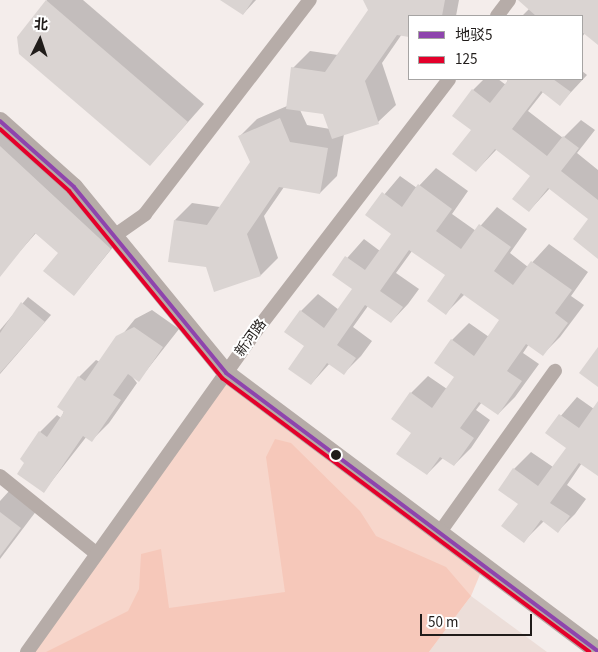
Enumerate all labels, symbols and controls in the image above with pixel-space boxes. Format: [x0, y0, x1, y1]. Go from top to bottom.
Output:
north arrow [15, 15, 65, 65]
text: 北 [33, 15, 49, 36]
legend [408, 15, 583, 80]
text: 地驳5 [455, 25, 492, 46]
text: 125 [455, 49, 477, 70]
street label: 新河路 [232, 316, 270, 360]
unlabelled marker [331, 450, 341, 460]
scale bar [423, 604, 536, 636]
text: 50 m [428, 612, 458, 633]

